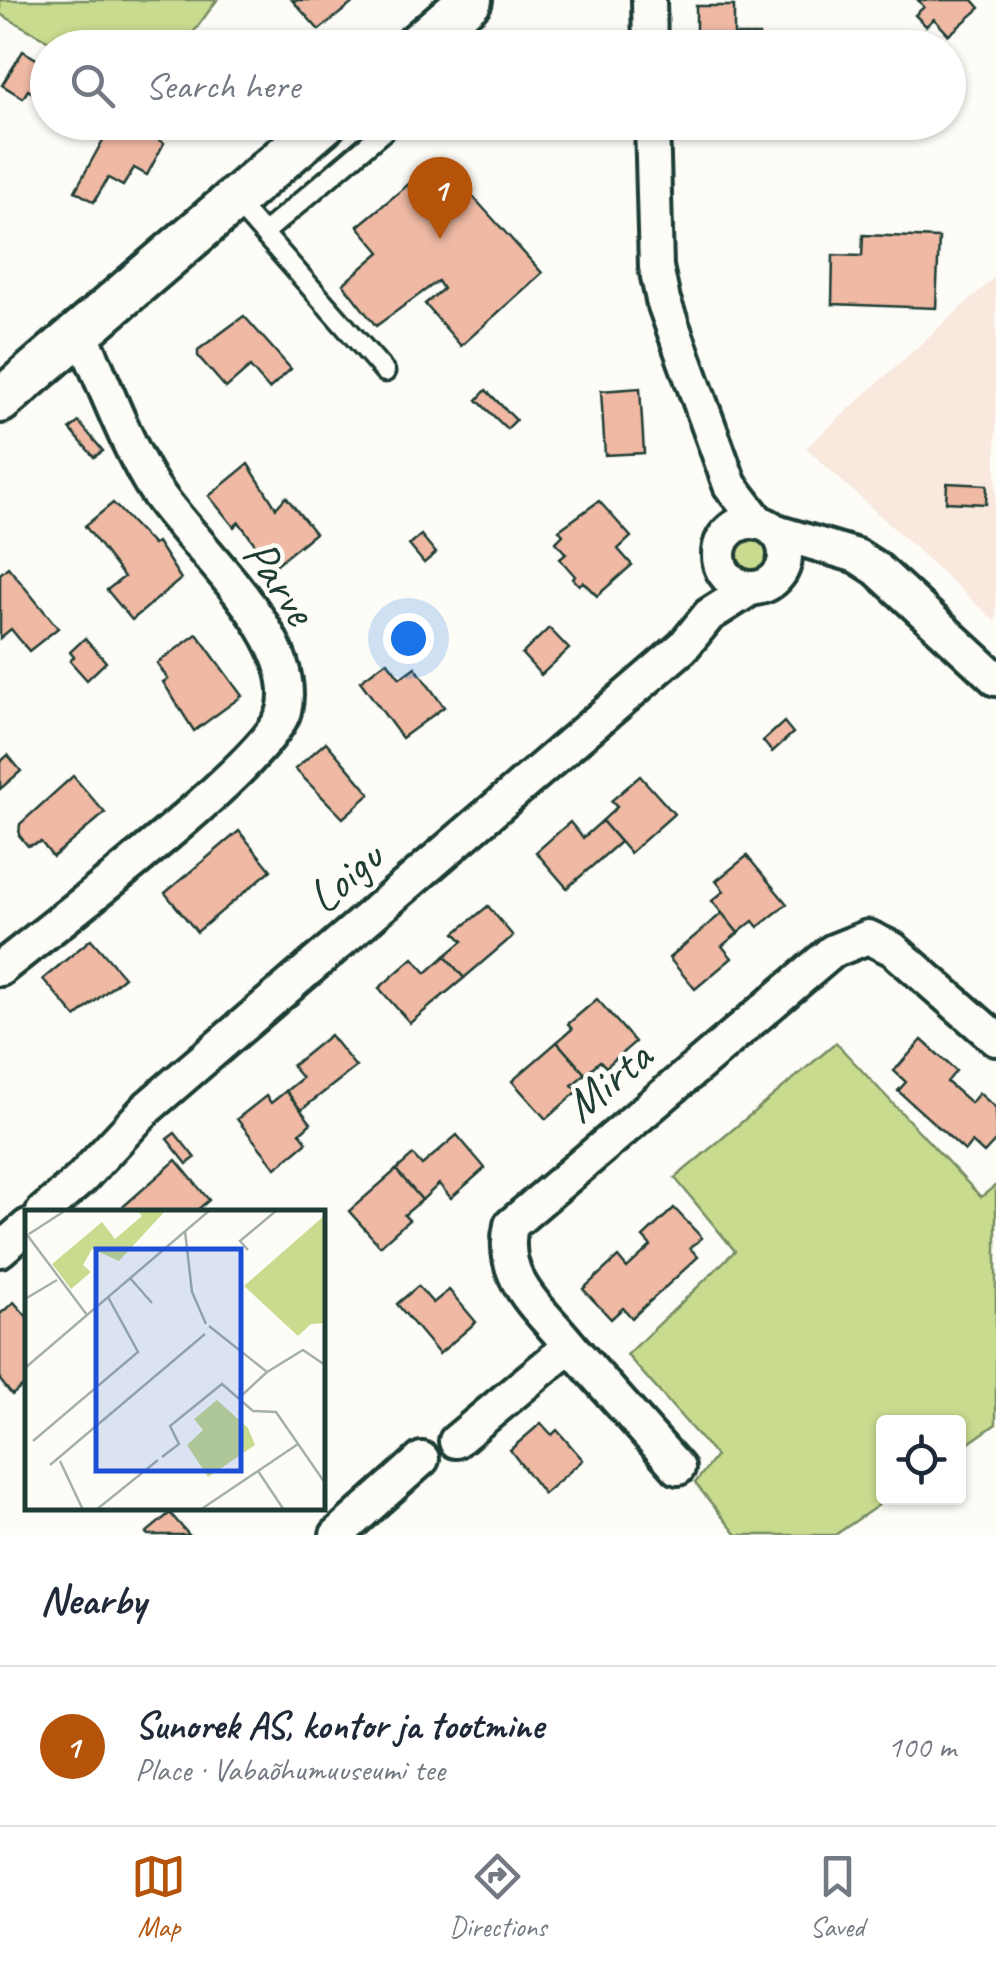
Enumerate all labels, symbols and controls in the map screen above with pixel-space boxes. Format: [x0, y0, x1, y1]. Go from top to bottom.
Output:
search box [30, 30, 966, 140]
icon: search [65, 58, 120, 113]
text: Search here [145, 62, 300, 109]
pin: 1 [408, 156, 472, 239]
street label: Parve [230, 527, 332, 638]
your location [383, 613, 434, 664]
street label: Loigu [294, 825, 397, 926]
street label: Mirta [551, 1025, 666, 1135]
inset map [25, 1210, 325, 1510]
map controls [876, 1415, 966, 1505]
button: locate [876, 1415, 966, 1505]
text: Nearby [40, 1574, 146, 1627]
text: Sunorek AS, kontor ja tootmine [135, 1702, 543, 1749]
text: 1 [65, 1726, 80, 1767]
text: 100 m [887, 1726, 956, 1767]
text: Place · Vabaõhumuuseumi tee [135, 1749, 445, 1790]
tab: Map [131, 1849, 186, 1944]
tab: Directions [449, 1849, 547, 1944]
tab: Saved [810, 1849, 865, 1944]

